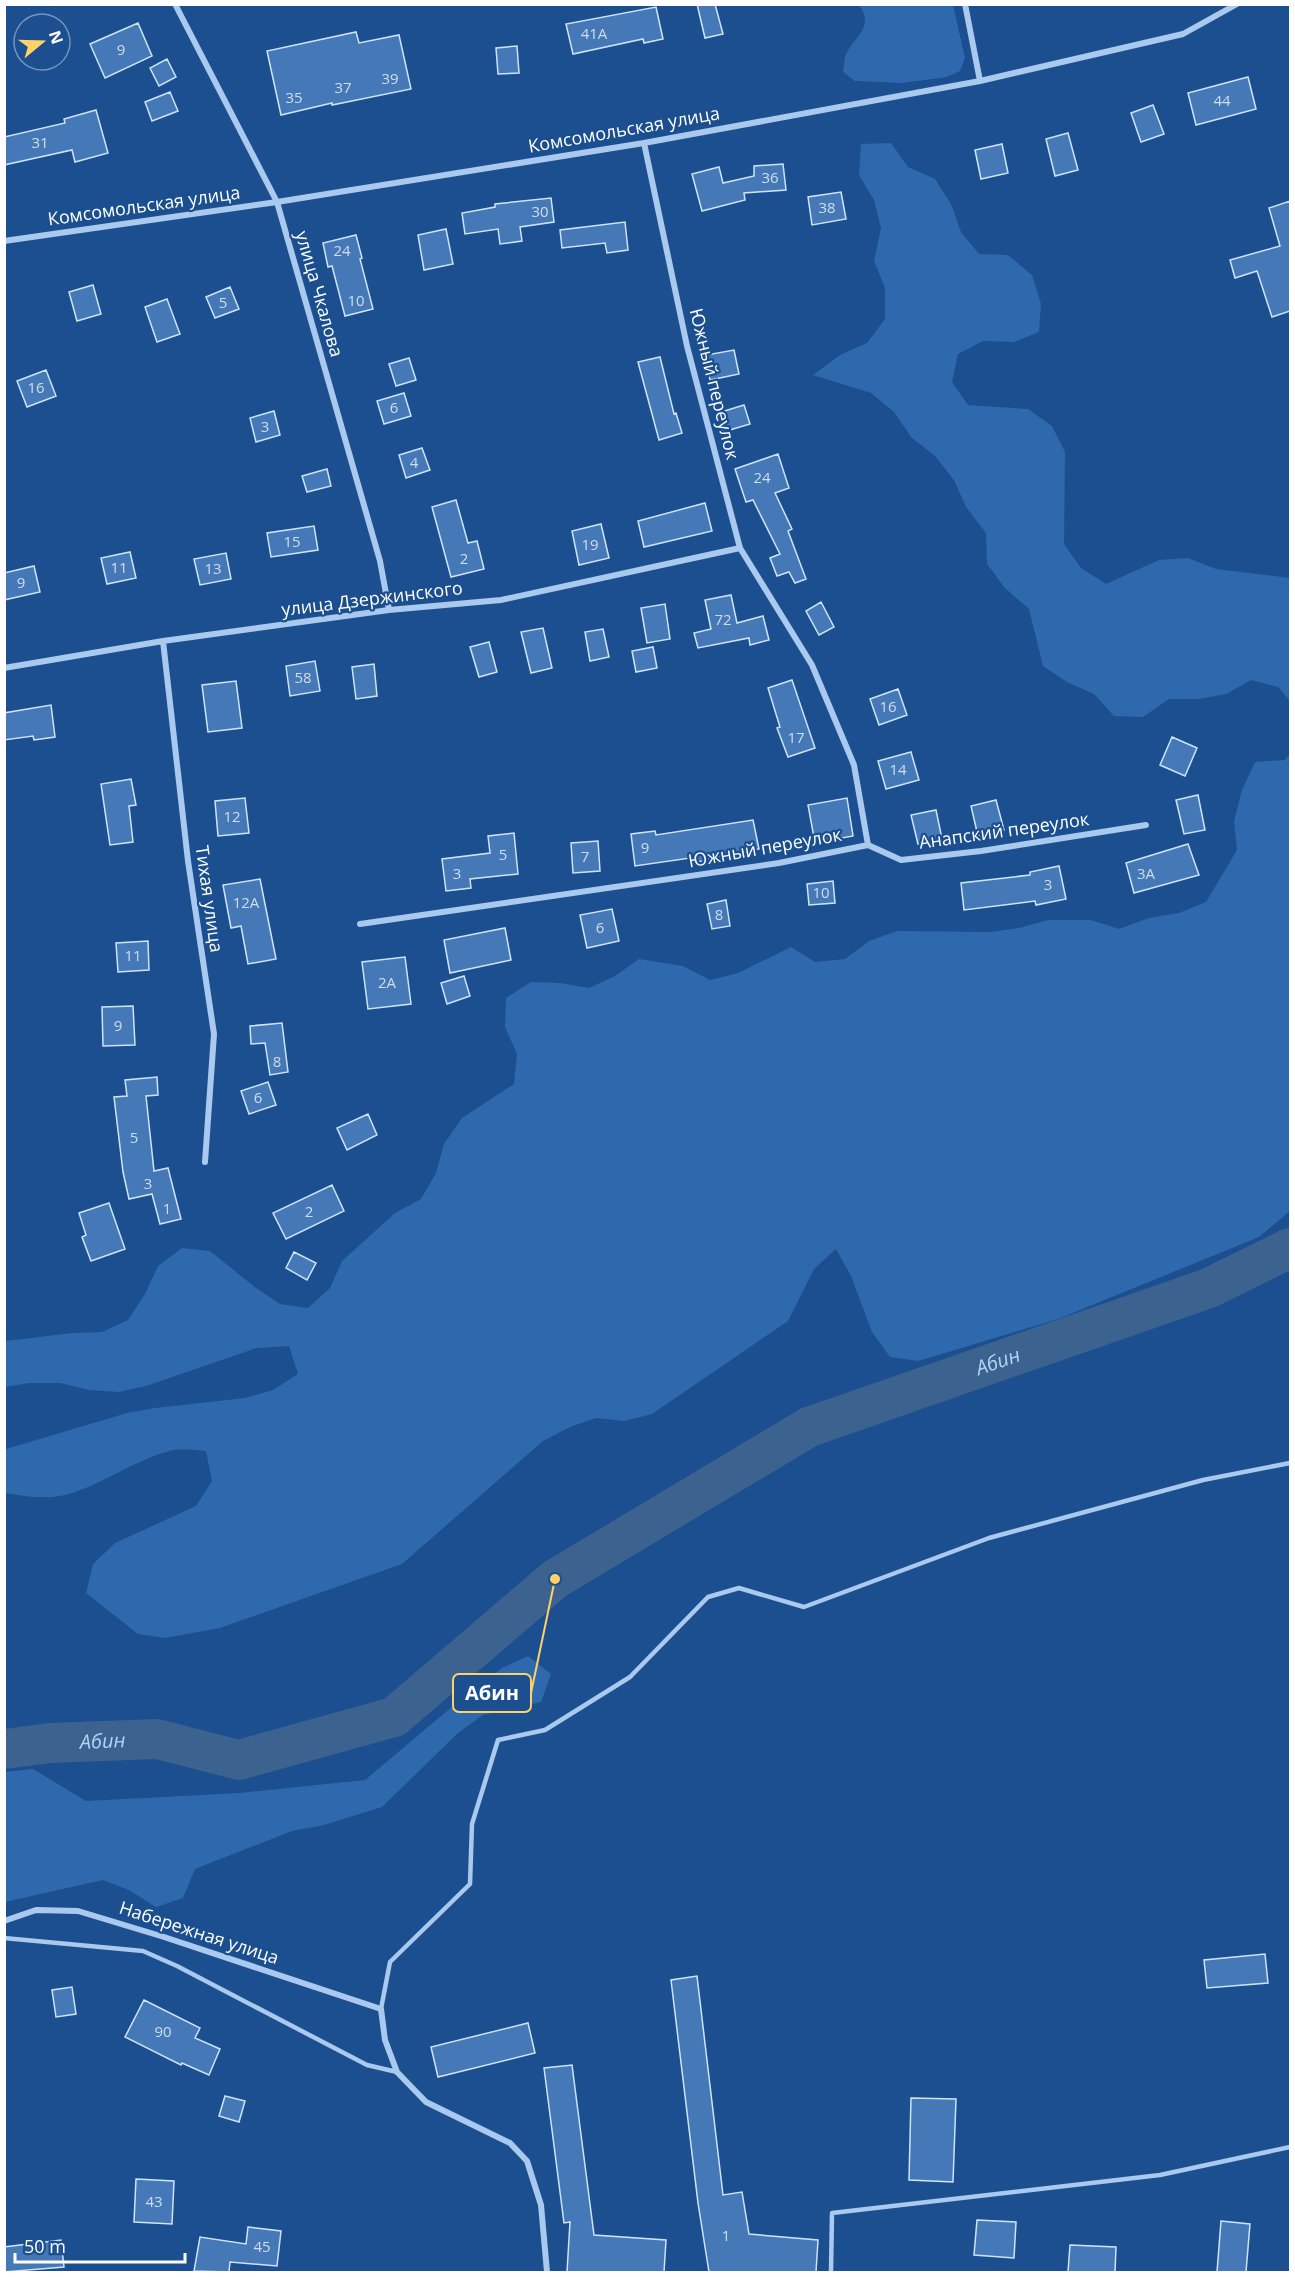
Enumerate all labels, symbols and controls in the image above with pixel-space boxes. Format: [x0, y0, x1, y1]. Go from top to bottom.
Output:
north arrow [12, 12, 72, 72]
house number: 41А [581, 23, 608, 43]
text: N [44, 27, 69, 47]
house number: 9 [117, 39, 125, 59]
house number: 39 [381, 68, 399, 88]
house number: 37 [334, 77, 352, 97]
house number: 35 [285, 87, 303, 107]
house number: 44 [1213, 90, 1231, 110]
street label: Комсомольская улица [526, 100, 721, 158]
house number: 31 [31, 132, 49, 152]
house number: 36 [761, 167, 779, 187]
street label: Комсомольская улица [46, 180, 242, 230]
house number: 38 [818, 197, 836, 217]
house number: 30 [531, 201, 549, 221]
street label: улица Чкалова [291, 228, 349, 359]
house number: 24 [333, 240, 351, 260]
house number: 10 [347, 290, 365, 310]
house number: 5 [219, 292, 227, 312]
street label: Южный переулок [685, 306, 746, 463]
house number: 16 [27, 377, 45, 397]
house number: 6 [390, 397, 398, 417]
house number: 3 [261, 416, 269, 436]
house number: 4 [410, 452, 419, 472]
house number: 24 [753, 467, 771, 487]
house number: 15 [283, 531, 301, 551]
house number: 19 [581, 534, 599, 554]
house number: 2 [460, 548, 468, 568]
house number: 11 [110, 557, 128, 577]
house number: 13 [204, 558, 222, 578]
house number: 9 [17, 572, 25, 592]
street label: улица Дзержинского [280, 575, 464, 621]
house number: 72 [714, 609, 732, 629]
house number: 58 [294, 667, 312, 687]
house number: 16 [879, 696, 897, 716]
house number: 17 [787, 727, 805, 747]
house number: 14 [889, 759, 907, 779]
house number: 12 [223, 806, 241, 826]
street label: Анапский переулок [917, 806, 1091, 854]
street label: Южный переулок [686, 822, 844, 872]
house number: 9 [641, 837, 649, 857]
street label: Тихая улица [191, 844, 229, 954]
house number: 5 [499, 844, 507, 864]
house number: 7 [581, 846, 589, 866]
house number: 3 [453, 863, 461, 883]
house number: 3А [1137, 863, 1156, 883]
house number: 3 [1044, 874, 1052, 894]
house number: 10 [812, 882, 830, 902]
house number: 12А [233, 892, 260, 912]
house number: 8 [715, 904, 723, 924]
house number: 6 [596, 917, 604, 937]
house number: 11 [124, 945, 142, 965]
house number: 2А [378, 972, 397, 992]
house number: 9 [114, 1015, 122, 1035]
house number: 8 [273, 1051, 281, 1071]
house number: 6 [254, 1087, 262, 1107]
house number: 5 [130, 1127, 138, 1147]
house number: 3 [144, 1173, 152, 1193]
house number: 1 [163, 1198, 171, 1218]
house number: 2 [305, 1201, 313, 1221]
water label: Абин [970, 1341, 1024, 1382]
callout: Абин [453, 1674, 531, 1712]
text: Абин [465, 1679, 519, 1706]
water label: Абин [77, 1726, 126, 1755]
street label: Набережная улица [116, 1895, 282, 1969]
house number: 90 [154, 2021, 172, 2041]
house number: 43 [145, 2191, 163, 2211]
house number: 1 [722, 2225, 730, 2245]
scale bar [15, 2226, 184, 2264]
text: 50 m [24, 2234, 66, 2258]
house number: 45 [253, 2236, 271, 2256]

